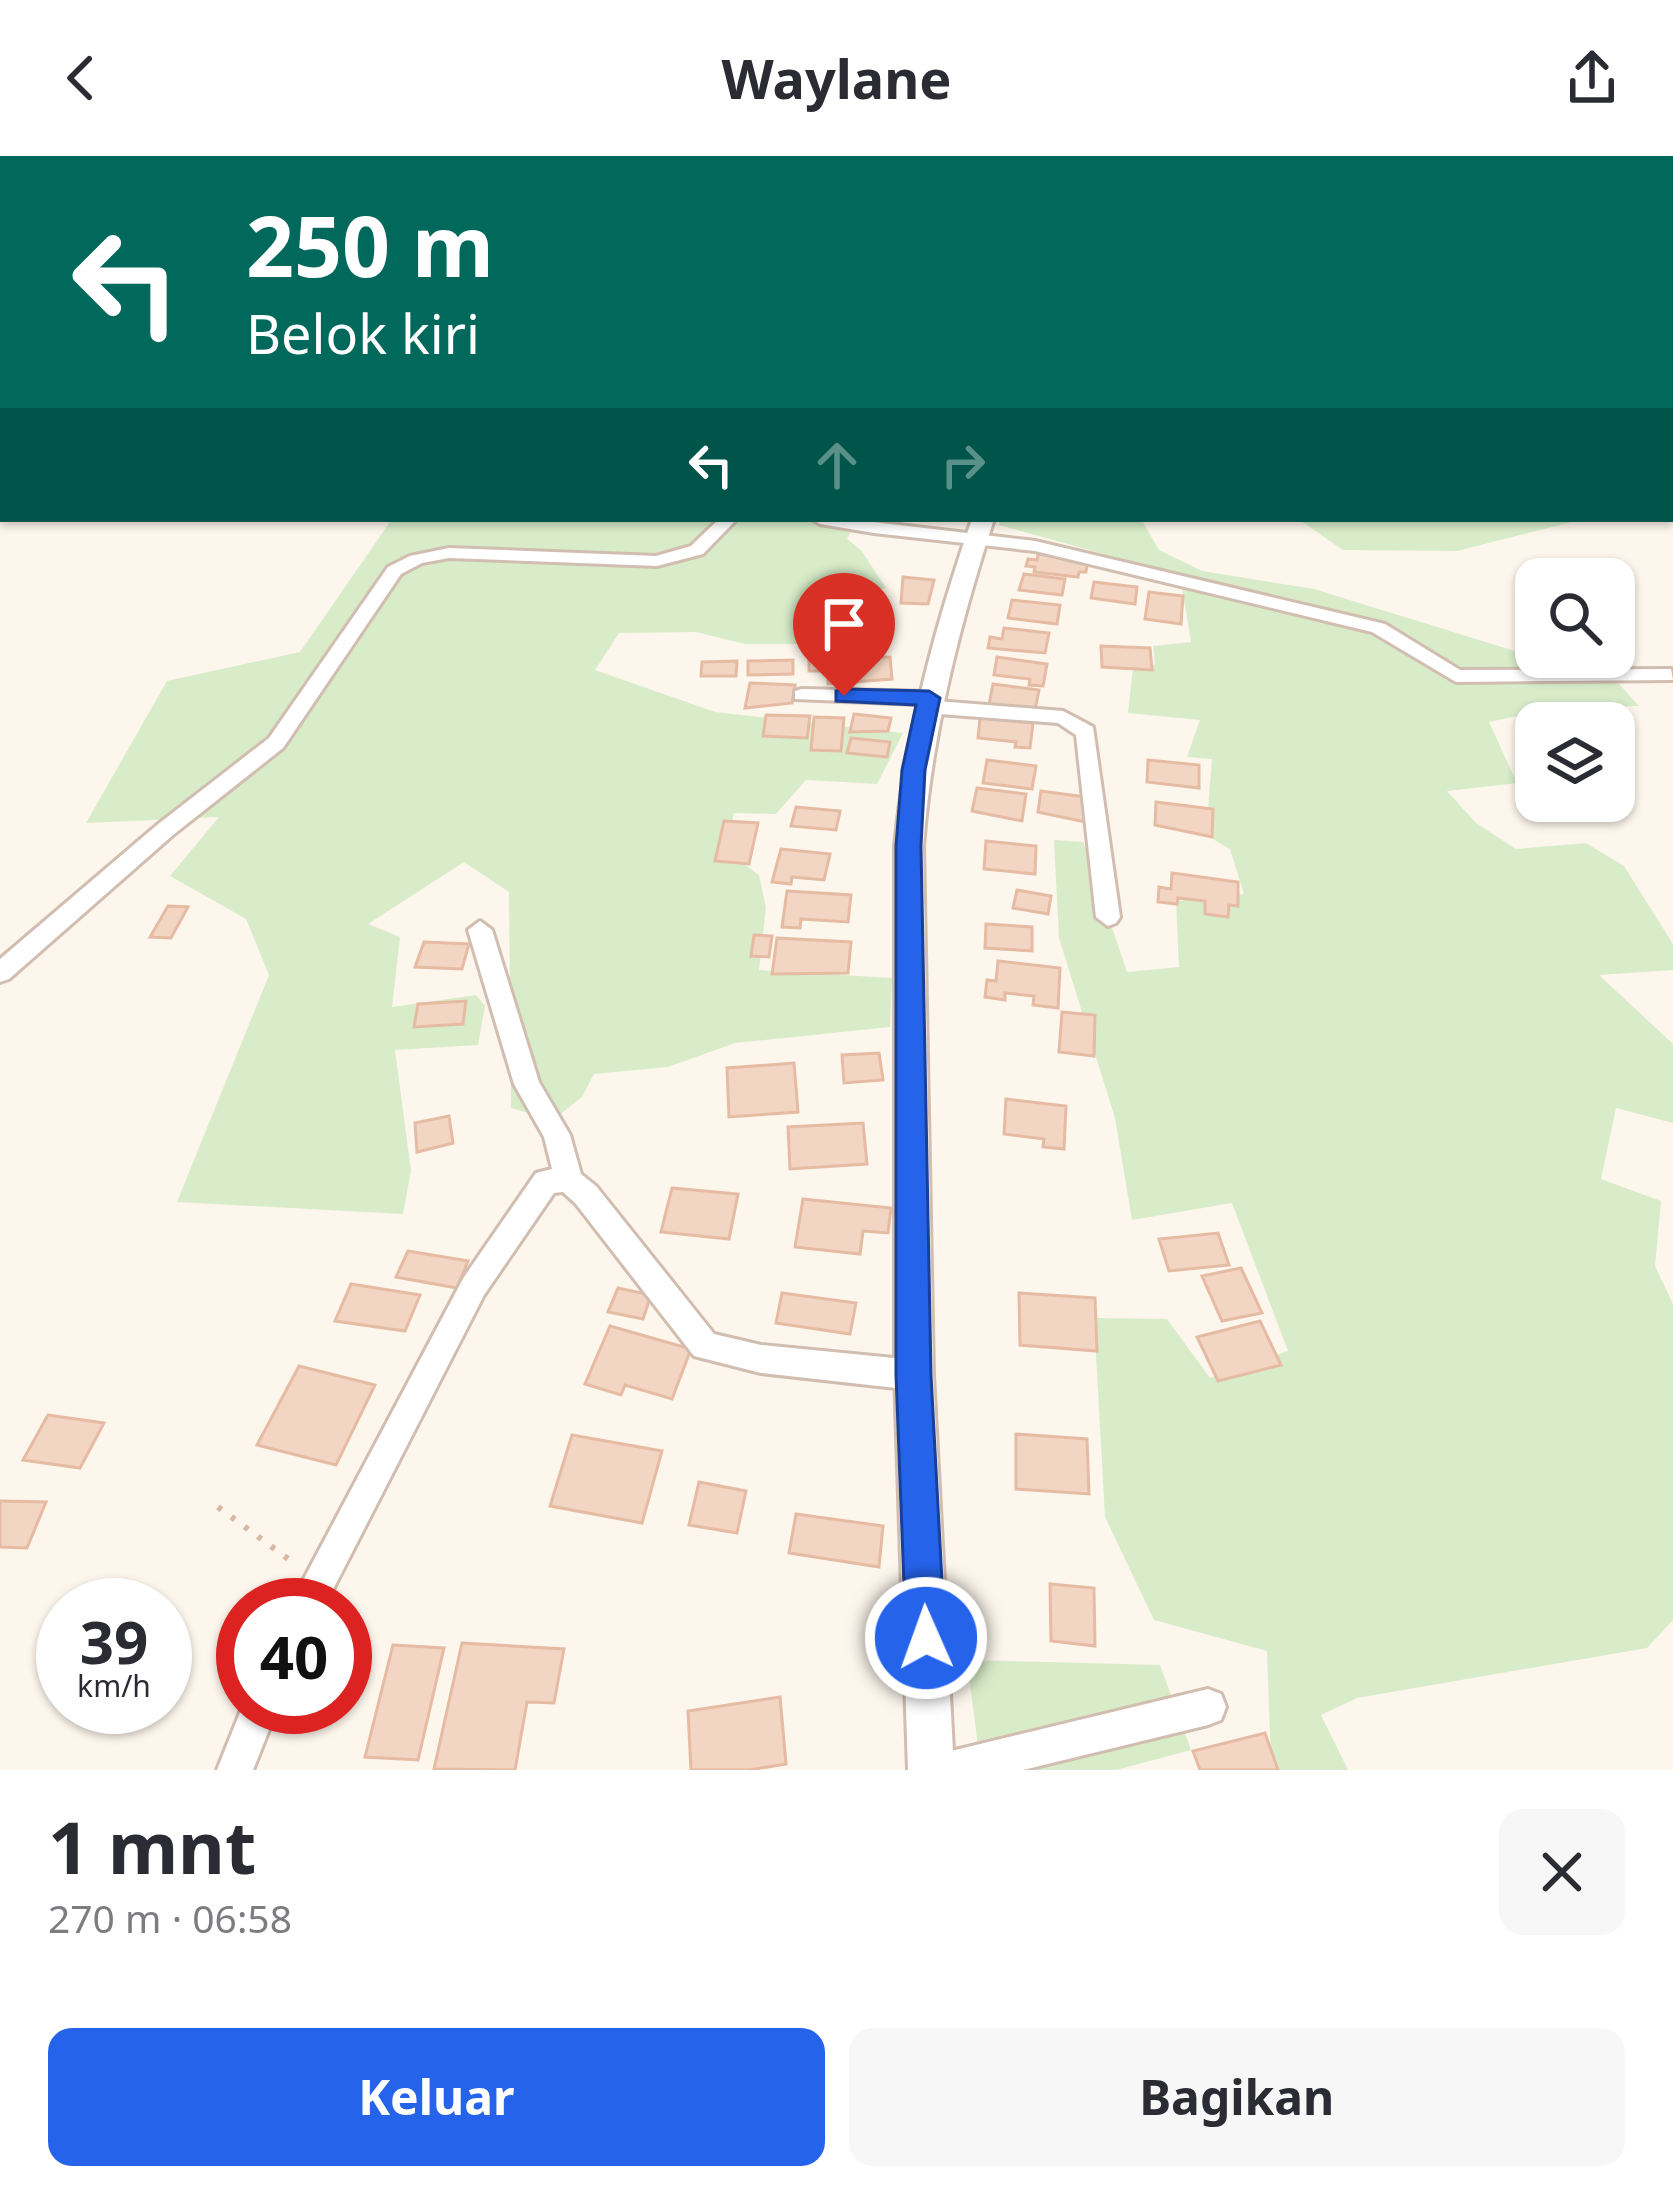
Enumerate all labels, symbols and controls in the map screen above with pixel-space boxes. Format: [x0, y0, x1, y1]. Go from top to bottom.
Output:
text: Waylane [721, 41, 952, 115]
icon: back [48, 45, 114, 111]
icon: share [1559, 45, 1625, 111]
text: 250 m [246, 187, 494, 302]
icon: left [48, 204, 204, 360]
text: Belok kiri [246, 296, 480, 370]
icon: left [678, 432, 744, 498]
icon: ahead [804, 432, 870, 498]
icon: right [930, 432, 996, 498]
map controls [1515, 558, 1635, 822]
button: search [1515, 558, 1635, 678]
pin [793, 573, 895, 696]
icon: arrive [811, 591, 877, 657]
button: layers [1515, 702, 1635, 822]
position arrow [863, 1575, 989, 1701]
speed limit sign: 40 [216, 1578, 372, 1734]
text: 39 [80, 1600, 148, 1682]
text: km/h [77, 1665, 151, 1706]
text: 1 mnt [48, 1797, 256, 1895]
button: close [1499, 1809, 1625, 1935]
text: 270 m · 06:58 [48, 1891, 292, 1944]
button: Keluar [48, 2028, 825, 2166]
button: Bagikan [849, 2028, 1625, 2166]

